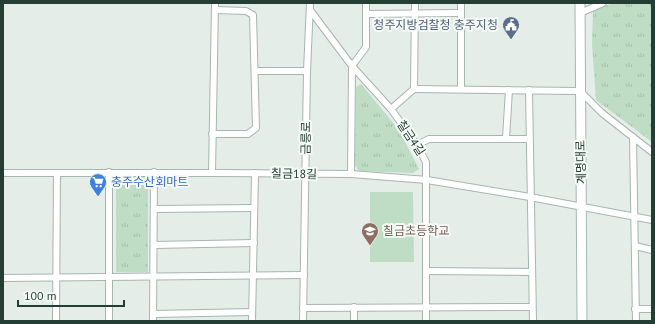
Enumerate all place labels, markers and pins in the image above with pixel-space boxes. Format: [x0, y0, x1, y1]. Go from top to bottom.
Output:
public building icon: 청주지방검찰청 충주지청 [501, 15, 521, 40]
place label: 청주지방검찰청 충주지청 [373, 17, 498, 32]
supermarket icon: 충주수산회마트 [88, 172, 108, 197]
place label: 충주수산회마트 [111, 174, 188, 189]
school or university icon: 칠금초등학교 [360, 221, 380, 246]
place label: 칠금초등학교 [383, 223, 449, 238]

